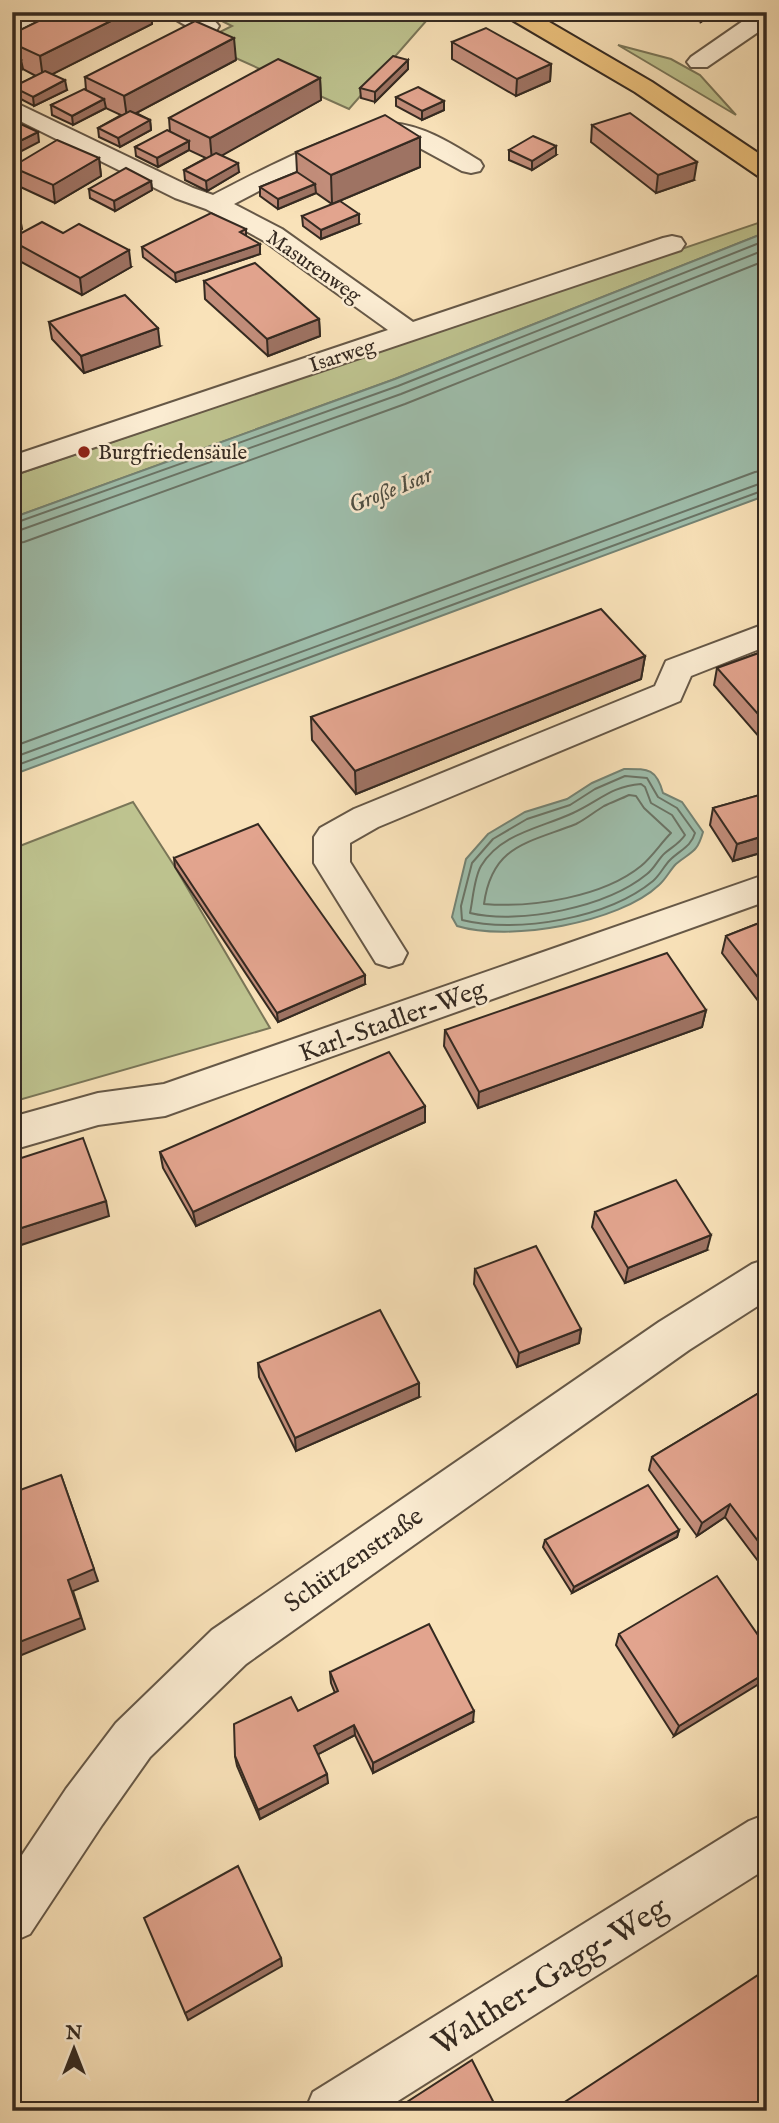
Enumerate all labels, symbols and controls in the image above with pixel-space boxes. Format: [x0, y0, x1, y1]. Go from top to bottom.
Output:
street label: Masurenweg [260, 225, 366, 310]
street label: Isarweg [306, 333, 380, 380]
place label: Burgfriedensäule [98, 440, 247, 467]
marker: Burgfriedensäule [76, 444, 92, 460]
water label: Große Isar [344, 460, 438, 520]
street label: Karl-Stadler-Weg [295, 972, 491, 1070]
street label: Schützenstraße [278, 1500, 430, 1620]
street label: Walther-Gagg-Weg [425, 1888, 676, 2066]
north arrow [38, 2014, 108, 2084]
text: N [65, 2022, 83, 2046]

